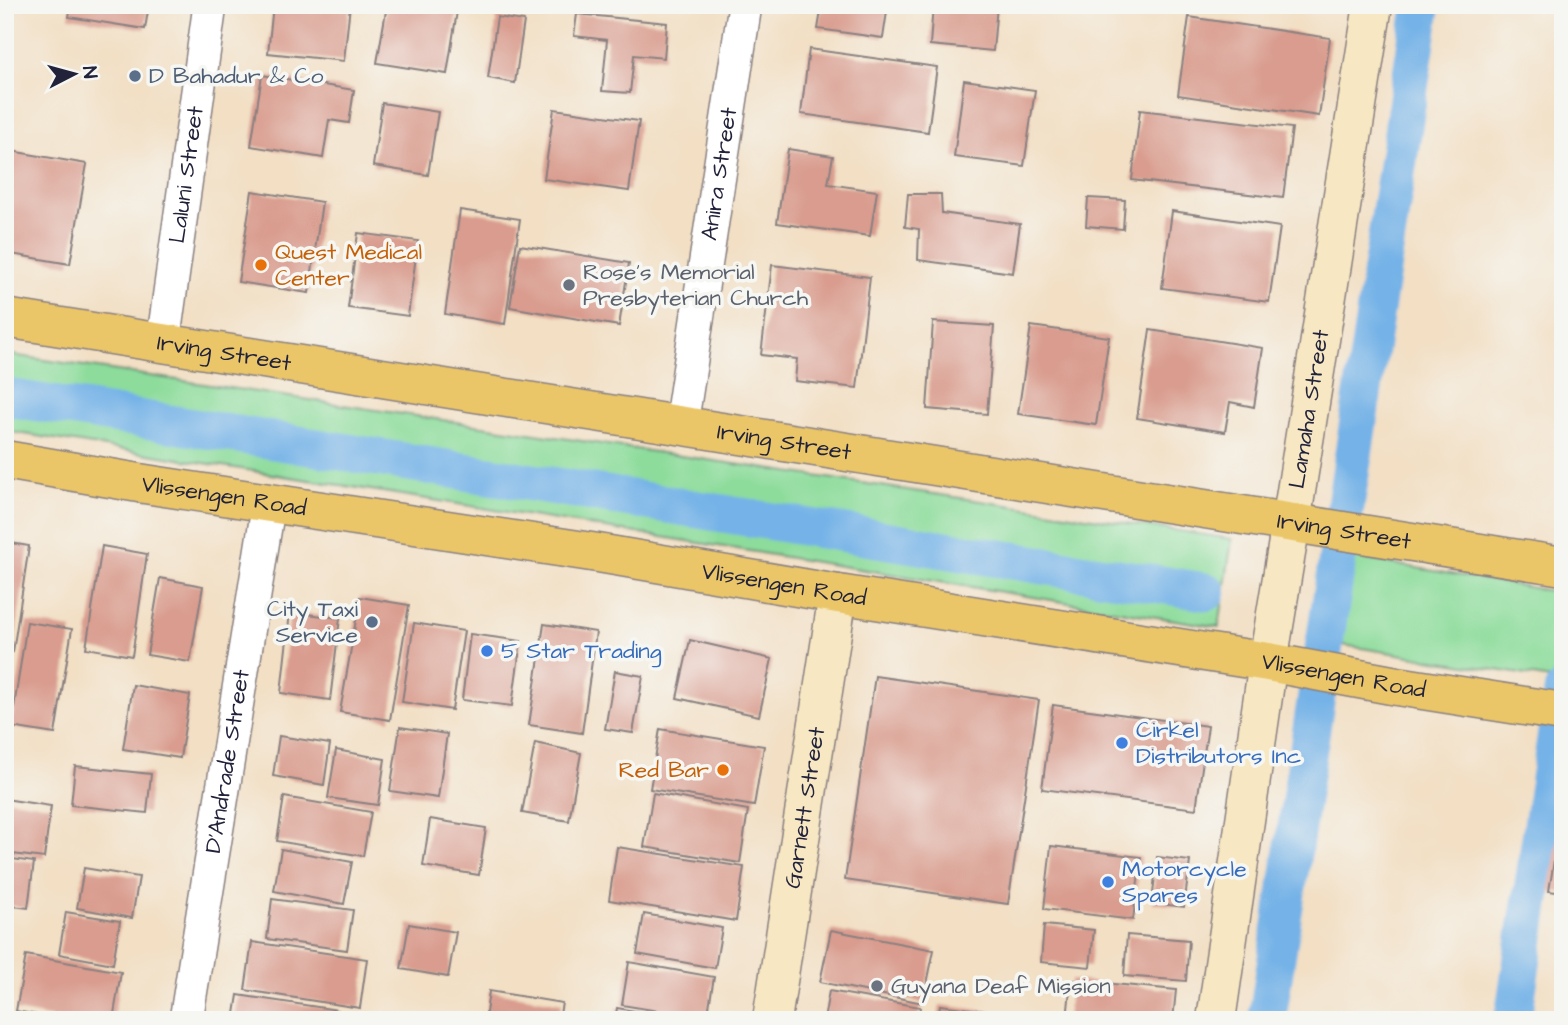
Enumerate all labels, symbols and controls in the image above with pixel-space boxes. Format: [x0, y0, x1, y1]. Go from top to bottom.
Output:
north arrow [38, 38, 108, 108]
place label: D Bahadur & Co [149, 60, 324, 92]
text: N [75, 65, 103, 80]
marker: D Bahadur & Co [127, 68, 143, 84]
street label: Laluni Street [161, 103, 212, 245]
street label: Anira Street [693, 104, 745, 243]
place label: Quest Medical Center [275, 236, 422, 294]
place label: Rose's Memorial Presbyterian Church [583, 256, 809, 315]
marker: Quest Medical Center [253, 257, 269, 273]
marker: Rose's Memorial Presbyterian Church [561, 277, 577, 293]
street label: Irving Street [155, 326, 294, 379]
street label: Lamaha Street [1281, 327, 1338, 491]
street label: Irving Street [715, 416, 854, 469]
street label: Vlissengen Road [139, 468, 309, 524]
street label: Irving Street [1275, 505, 1414, 558]
street label: Vlissengen Road [699, 555, 869, 614]
place label: City Taxi Service [267, 593, 359, 651]
marker: City Taxi Service [364, 614, 380, 630]
place label: 5 Star Trading [501, 635, 662, 668]
marker: 5 Star Trading [479, 643, 495, 659]
street label: Vlissengen Road [1259, 645, 1428, 706]
street label: D'Andrade Street [197, 666, 258, 855]
place label: Cirkel Distributors Inc [1136, 714, 1301, 772]
street label: Garnett Street [777, 724, 833, 891]
marker: Cirkel Distributors Inc [1114, 735, 1130, 751]
place label: Red Bar [618, 754, 709, 786]
marker: Red Bar [715, 762, 731, 778]
place label: Motorcycle Spares [1122, 853, 1247, 911]
marker: Motorcycle Spares [1100, 874, 1116, 890]
place label: Guyana Deaf Mission [891, 970, 1111, 1003]
marker: Guyana Deaf Mission [869, 978, 885, 994]

